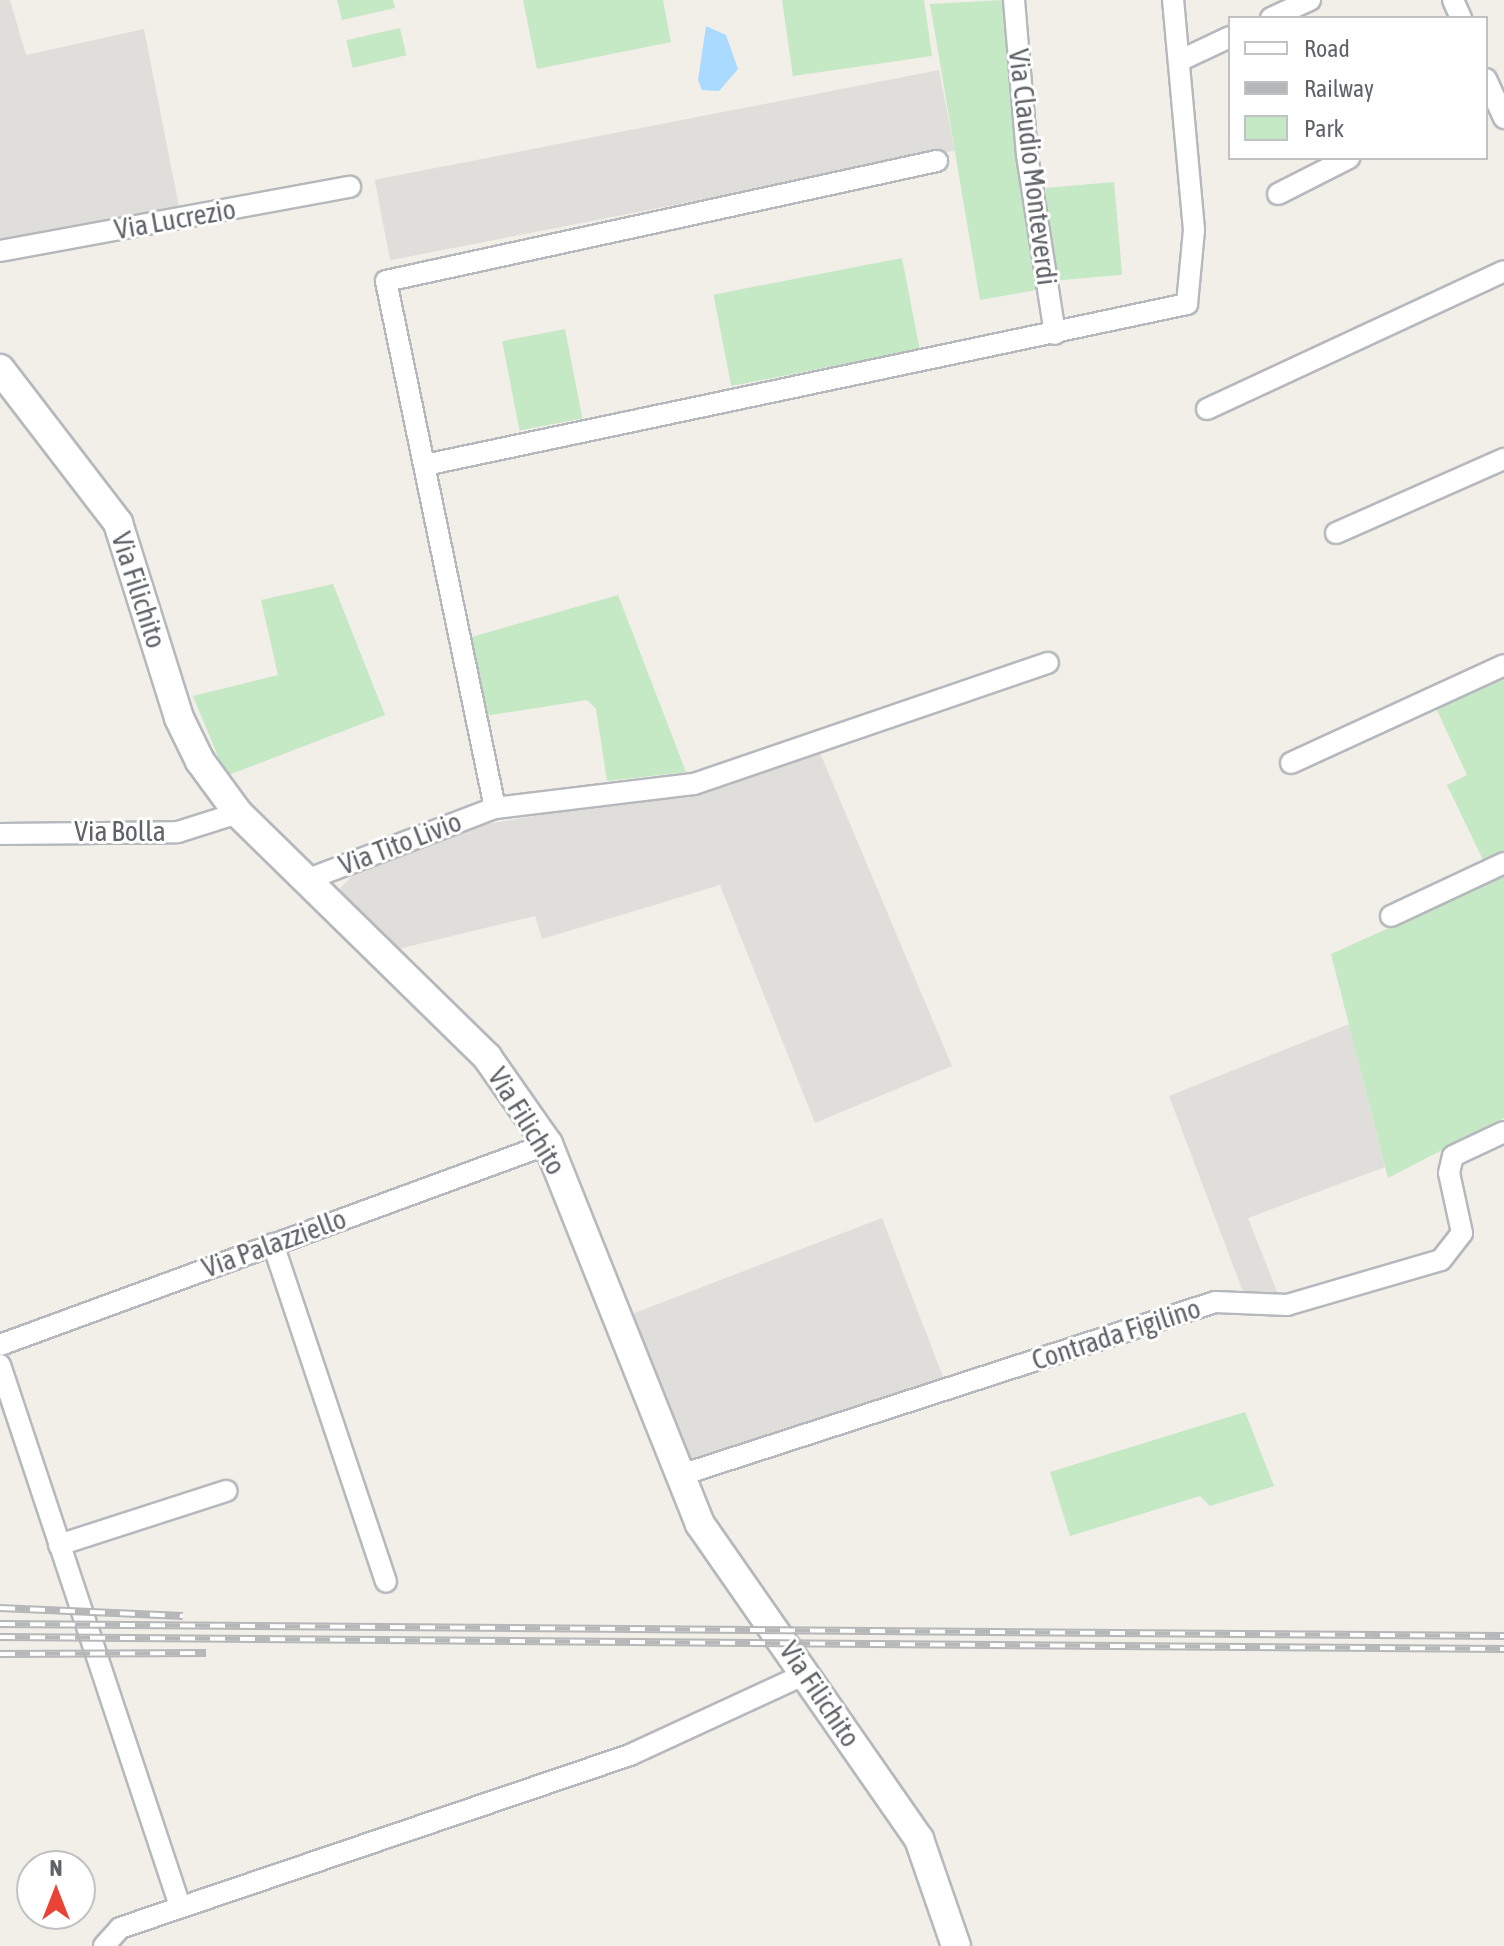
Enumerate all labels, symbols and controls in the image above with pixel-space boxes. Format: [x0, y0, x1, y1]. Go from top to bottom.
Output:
legend [1228, 16, 1488, 160]
text: Road [1304, 35, 1350, 62]
street label: Via Claudio Monteverdi [1002, 47, 1064, 287]
text: Railway [1304, 75, 1374, 102]
text: Park [1304, 115, 1344, 142]
street label: Via Lucrezio [112, 192, 238, 246]
street label: Via Filichito [104, 528, 174, 652]
street label: Via Tito Livio [334, 804, 466, 882]
street label: Via Bolla [74, 814, 166, 848]
street label: Via Filichito [481, 1061, 573, 1181]
street label: Via Palazziello [197, 1201, 351, 1285]
street label: Contrada Figilino [1028, 1291, 1204, 1377]
street label: Via Filichito [773, 1635, 867, 1753]
north arrow [16, 1850, 96, 1930]
text: N [50, 1855, 62, 1881]

